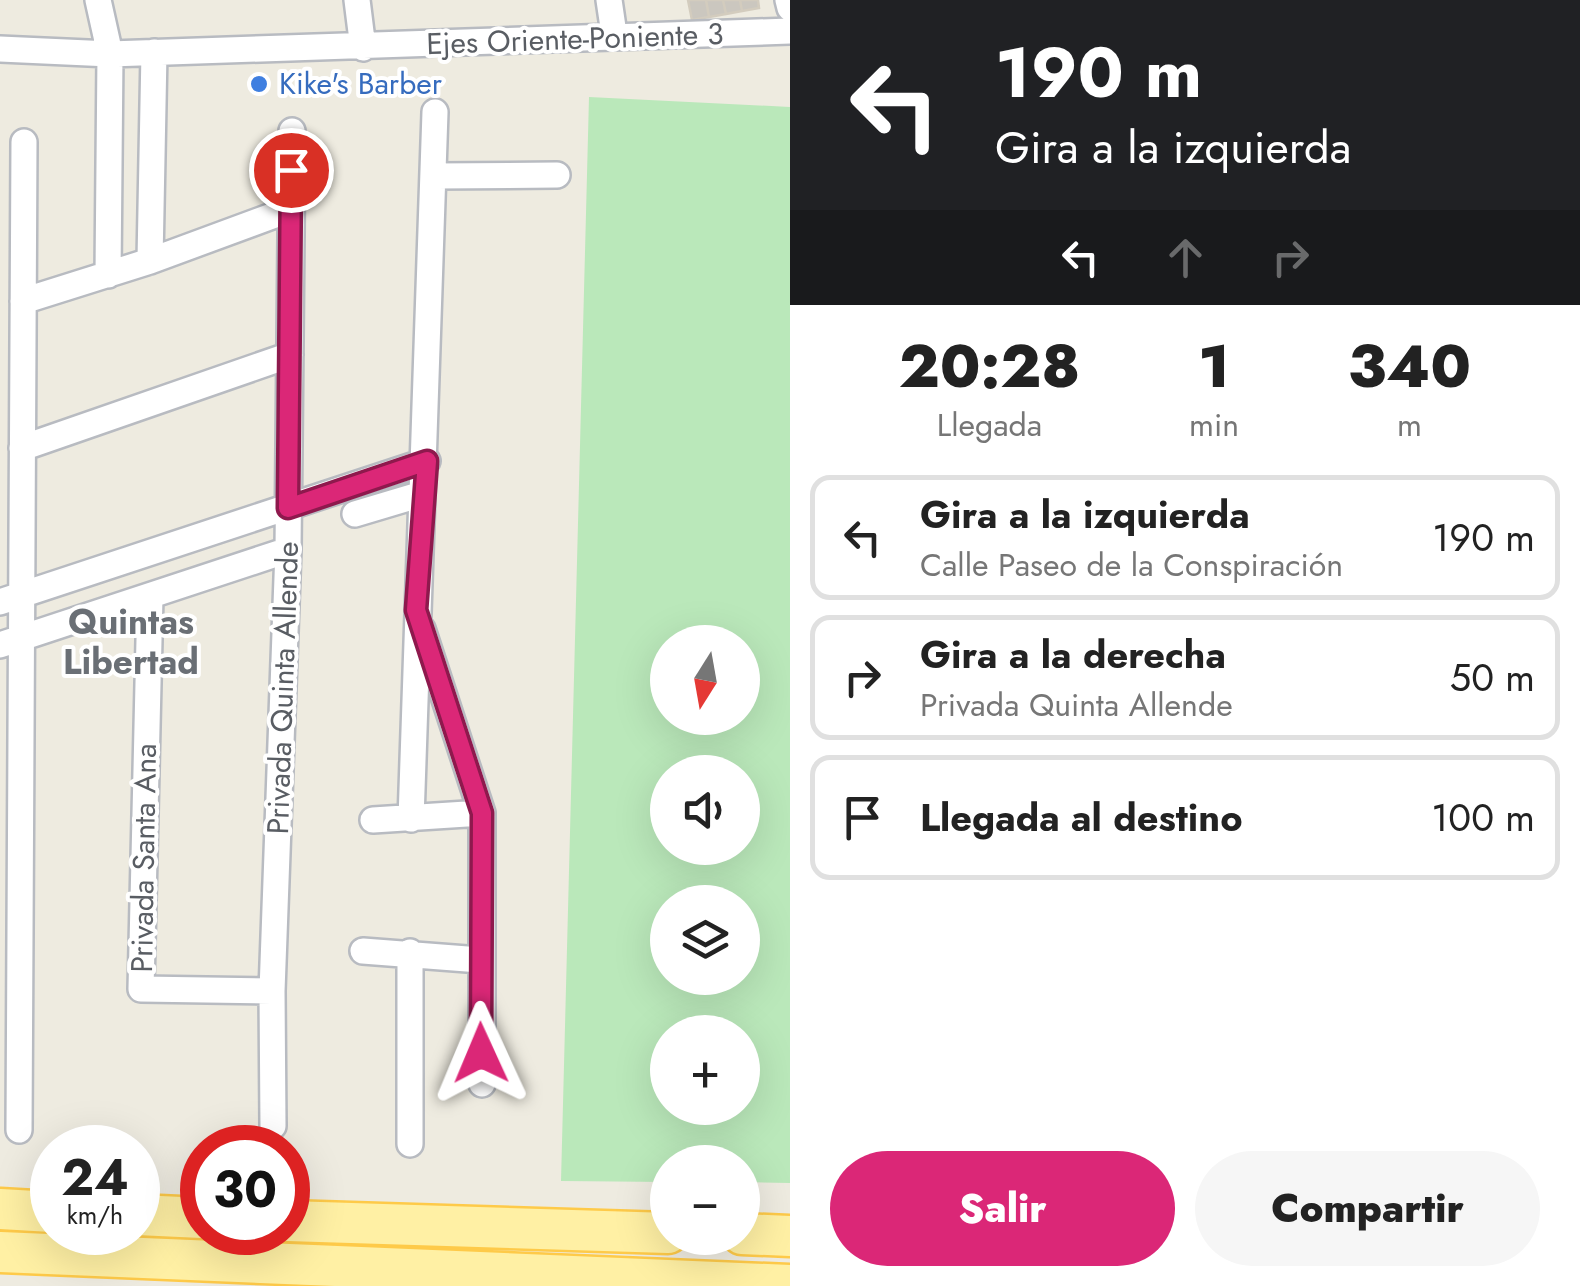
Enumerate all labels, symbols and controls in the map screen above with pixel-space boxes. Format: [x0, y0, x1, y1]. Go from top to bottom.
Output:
street label: Ejes Oriente-Poniente 3 [426, 12, 724, 65]
text: 190 m [995, 22, 1202, 123]
icon: left [830, 40, 960, 170]
place label: Kike's Barber [279, 62, 443, 105]
marker: Kike's Barber [248, 73, 270, 95]
text: Gira a la izquierda [995, 115, 1351, 180]
pin [249, 128, 334, 213]
icon: arrive [264, 143, 319, 198]
icon: left [1053, 230, 1108, 285]
icon: ahead [1158, 230, 1213, 285]
icon: right [1263, 230, 1318, 285]
text: 20:28 [899, 323, 1080, 410]
text: 1 [1198, 323, 1230, 410]
text: 340 [1348, 323, 1471, 410]
text: Llegada [937, 402, 1042, 448]
text: min [1189, 402, 1239, 448]
text: m [1397, 402, 1422, 448]
text: Gira a la izquierda [920, 487, 1250, 542]
icon: left [835, 510, 890, 565]
text: 190 m [1432, 510, 1535, 565]
street label: Privada Quinta Allende [256, 541, 309, 835]
text: Calle Paseo de la Conspiración [920, 542, 1343, 588]
district label: Quintas Libertad [63, 597, 199, 687]
north arrow [650, 625, 760, 735]
map controls [650, 625, 760, 1255]
text: Gira a la derecha [920, 627, 1226, 682]
icon: right [835, 650, 890, 705]
text: 50 m [1450, 650, 1535, 705]
text: Privada Quinta Allende [920, 682, 1233, 728]
street label: Privada Santa Ana [120, 743, 167, 973]
button: sound [650, 755, 760, 865]
icon: arrive [835, 790, 890, 845]
text: Llegada al destino [920, 790, 1243, 845]
text: 100 m [1431, 790, 1535, 845]
button: layers [650, 885, 760, 995]
position arrow [429, 1001, 533, 1105]
button: + [650, 1015, 760, 1125]
speed limit sign: 30 [180, 1125, 310, 1255]
text: 24 [61, 1141, 129, 1214]
button: − [650, 1145, 760, 1255]
button: Salir [830, 1151, 1175, 1266]
button: Compartir [1195, 1151, 1540, 1266]
text: km/h [67, 1197, 123, 1233]

